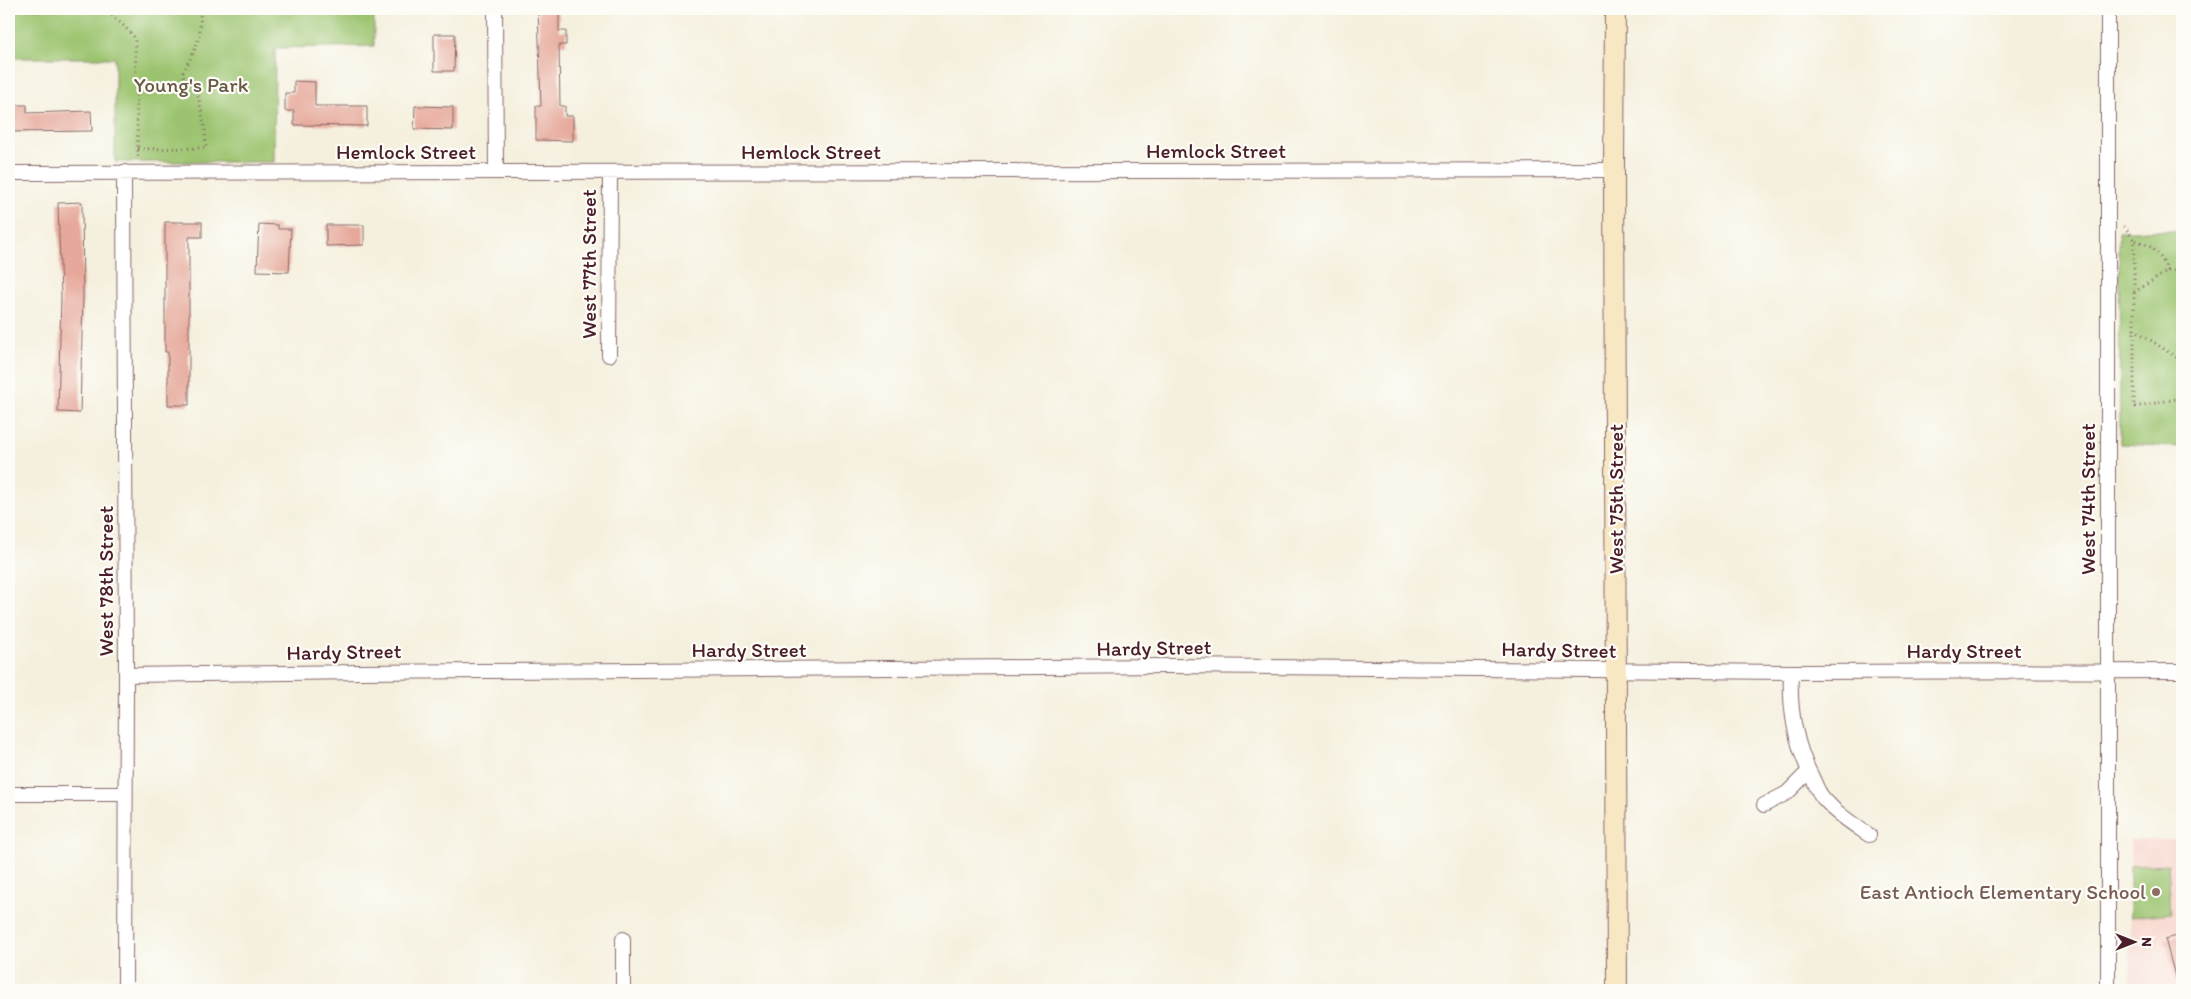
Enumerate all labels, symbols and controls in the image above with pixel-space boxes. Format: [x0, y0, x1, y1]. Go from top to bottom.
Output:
park label: Young's Park [134, 72, 249, 97]
street label: Hemlock Street [1146, 138, 1286, 163]
street label: Hemlock Street [336, 139, 476, 164]
street label: Hemlock Street [741, 139, 881, 164]
street label: West 77th Street [576, 189, 601, 339]
street label: West 74th Street [2075, 423, 2100, 575]
street label: West 75th Street [1603, 424, 1628, 574]
street label: West 78th Street [93, 505, 118, 656]
street label: Hardy Street [1096, 634, 1212, 661]
street label: Hardy Street [1501, 636, 1617, 663]
street label: Hardy Street [691, 637, 807, 662]
street label: Hardy Street [286, 638, 402, 665]
street label: Hardy Street [1906, 638, 2022, 663]
place label: East Antioch Elementary School [1860, 879, 2146, 904]
marker: East Antioch Elementary School [2150, 886, 2162, 898]
north arrow [2108, 916, 2158, 966]
text: N [2138, 937, 2155, 947]

